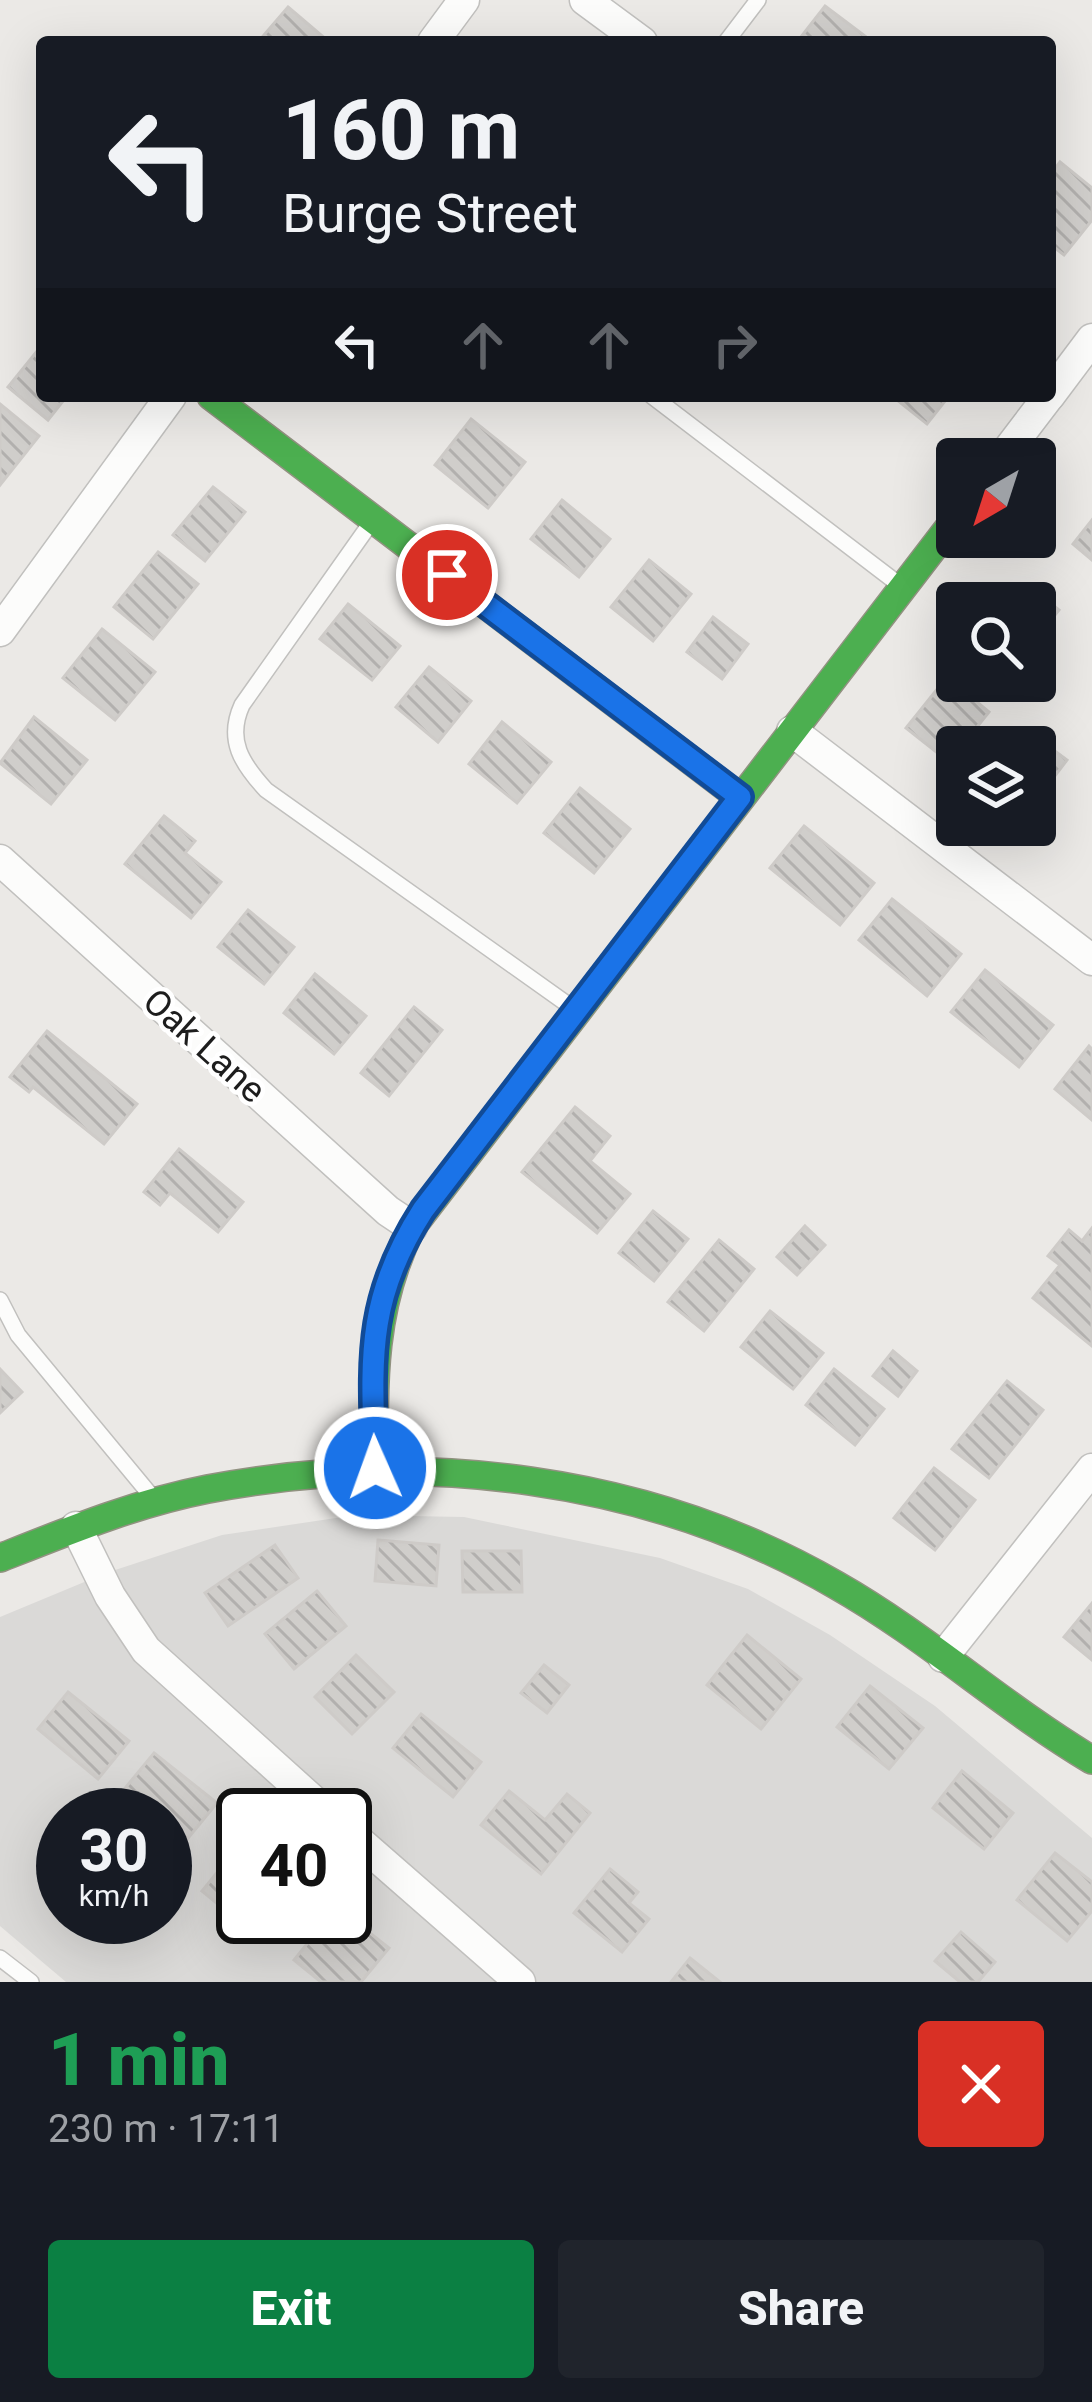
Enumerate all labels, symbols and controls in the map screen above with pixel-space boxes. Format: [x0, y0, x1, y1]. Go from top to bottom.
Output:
text: 160 m [282, 81, 520, 180]
icon: left [84, 84, 240, 240]
text: Burge Street [282, 182, 578, 245]
icon: left [324, 312, 390, 378]
icon: ahead [450, 312, 516, 378]
icon: ahead [576, 312, 642, 378]
icon: right [702, 312, 768, 378]
north arrow [936, 438, 1056, 558]
map controls [936, 438, 1056, 846]
pin [396, 524, 498, 626]
icon: arrive [414, 542, 480, 608]
button: search [936, 582, 1056, 702]
button: layers [936, 726, 1056, 846]
street label: Oak Lane [135, 980, 274, 1111]
position arrow [312, 1405, 438, 1531]
speed limit sign: 40 [216, 1788, 372, 1944]
text: 30 [80, 1815, 148, 1886]
text: km/h [79, 1878, 149, 1913]
text: 1 min [48, 2018, 230, 2103]
button: close [918, 2021, 1044, 2147]
text: 230 m · 17:11 [48, 2106, 284, 2152]
button: Exit [48, 2240, 534, 2378]
button: Share [558, 2240, 1044, 2378]

